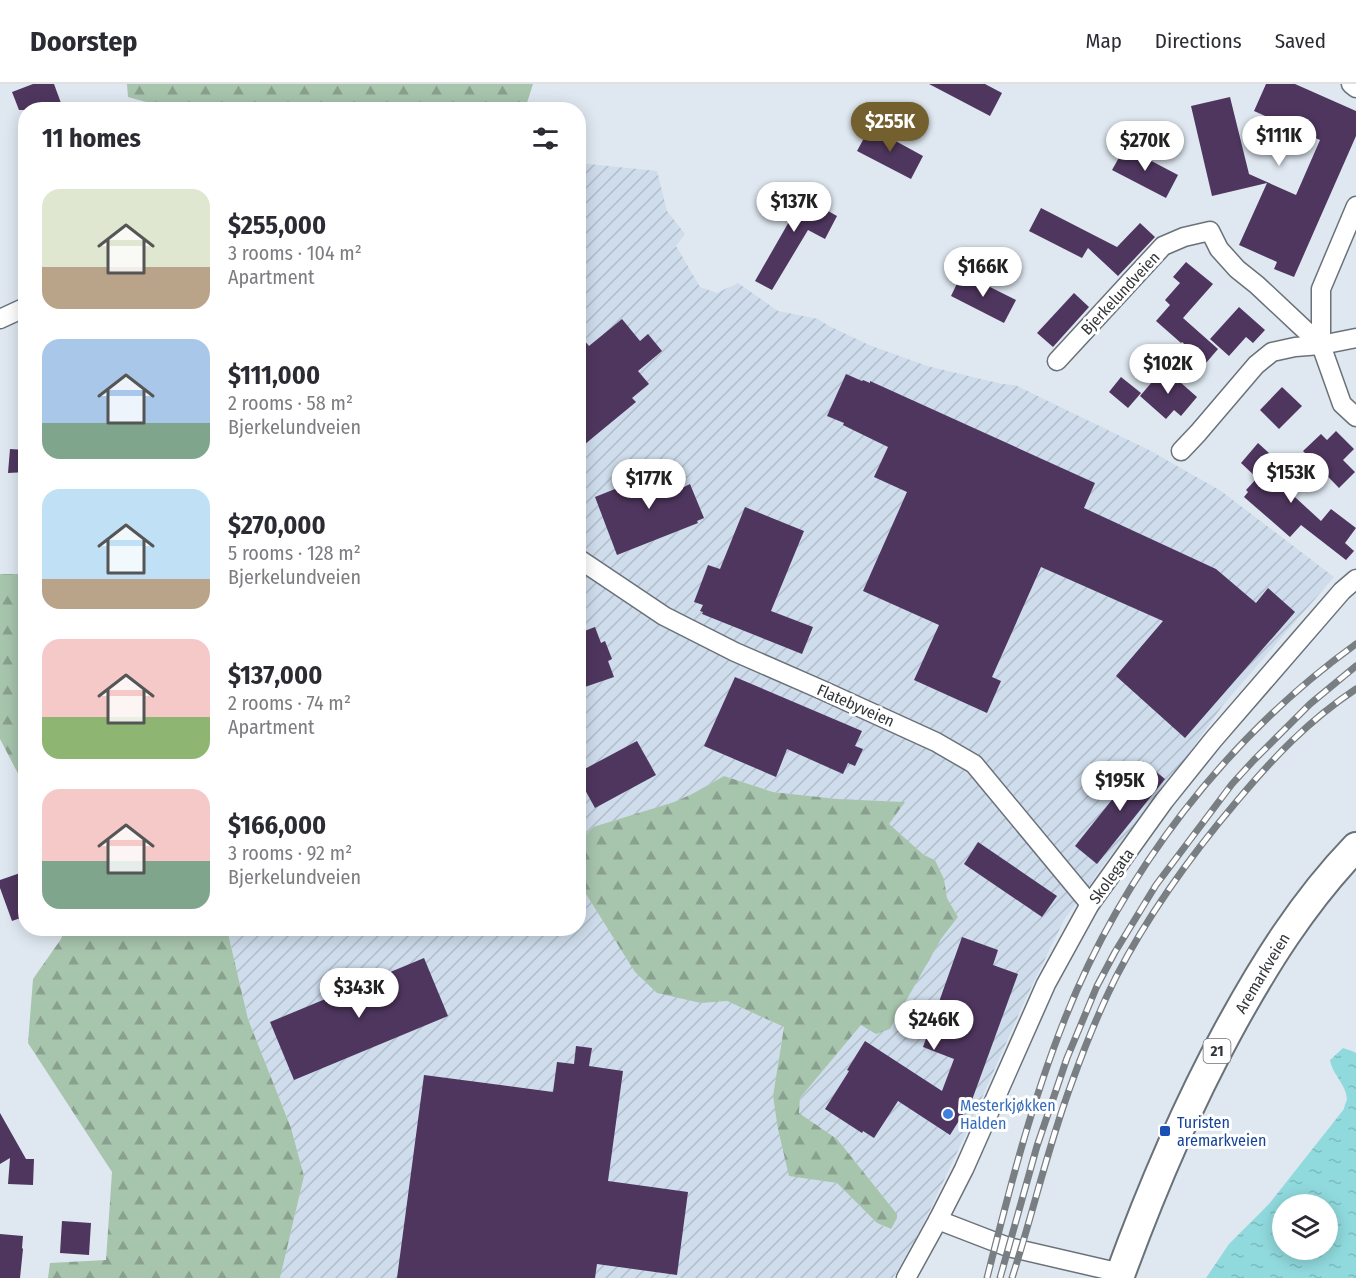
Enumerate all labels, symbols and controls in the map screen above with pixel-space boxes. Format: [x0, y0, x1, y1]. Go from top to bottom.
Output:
text: Doorstep [30, 25, 138, 58]
text: Map [1085, 28, 1122, 54]
text: Directions [1155, 28, 1242, 54]
text: Saved [1275, 28, 1326, 54]
pin: $255K [848, 102, 932, 153]
text: $255K [865, 109, 915, 133]
pin: $111K [1237, 116, 1321, 167]
pin: $270K [1103, 121, 1187, 172]
icon: filters [529, 122, 562, 155]
text: 11 homes [42, 123, 141, 154]
text: $111K [1256, 123, 1302, 147]
text: $270K [1120, 128, 1170, 152]
pin: $137K [752, 182, 836, 233]
text: $137K [770, 189, 818, 213]
text: $255,000 [228, 210, 326, 241]
icon: home [90, 213, 162, 285]
text: 3 rooms · 104 m² [228, 241, 362, 265]
pin: $166K [941, 247, 1025, 298]
street label: Bjerkelundveien [1077, 248, 1164, 339]
text: $166K [958, 254, 1008, 278]
text: Apartment [228, 265, 315, 289]
pin: $102K [1126, 344, 1210, 395]
text: $102K [1143, 351, 1193, 375]
text: $111,000 [228, 360, 320, 391]
icon: home [90, 363, 162, 435]
text: 2 rooms · 58 m² [228, 391, 353, 415]
text: Bjerkelundveien [228, 415, 361, 439]
pin: $153K [1249, 453, 1333, 504]
pin: $177K [607, 459, 691, 510]
text: $153K [1267, 460, 1315, 484]
text: $177K [626, 466, 672, 490]
text: $270,000 [228, 510, 326, 541]
icon: home [90, 513, 162, 585]
text: 5 rooms · 128 m² [228, 541, 361, 565]
text: Bjerkelundveien [228, 565, 361, 589]
text: $137,000 [228, 660, 322, 691]
icon: home [90, 663, 162, 735]
street label: Flatebyveien [814, 680, 897, 731]
text: 2 rooms · 74 m² [228, 691, 351, 715]
text: Apartment [228, 715, 315, 739]
pin: $195K [1078, 761, 1162, 812]
text: $195K [1095, 768, 1145, 792]
text: $166,000 [228, 810, 326, 841]
icon: home [90, 813, 162, 885]
text: 3 rooms · 92 m² [228, 841, 352, 865]
street label: Skolegata [1085, 845, 1138, 908]
text: Bjerkelundveien [228, 865, 361, 889]
street label: Aremarkveien [1231, 930, 1294, 1017]
pin: $343K [317, 968, 401, 1019]
text: $343K [334, 975, 384, 999]
pin: $246K [892, 1000, 976, 1051]
text: $246K [909, 1007, 959, 1031]
road number: 21 [1204, 1039, 1230, 1063]
place label: Mesterkjøkken Halden [960, 1096, 1056, 1133]
marker: Mesterkjøkken Halden [941, 1107, 955, 1121]
place label: Turisten aremarkveien [1177, 1113, 1266, 1150]
marker: Turisten aremarkveien [1158, 1124, 1172, 1138]
map controls [1272, 1194, 1338, 1260]
button: layers [1272, 1194, 1338, 1260]

